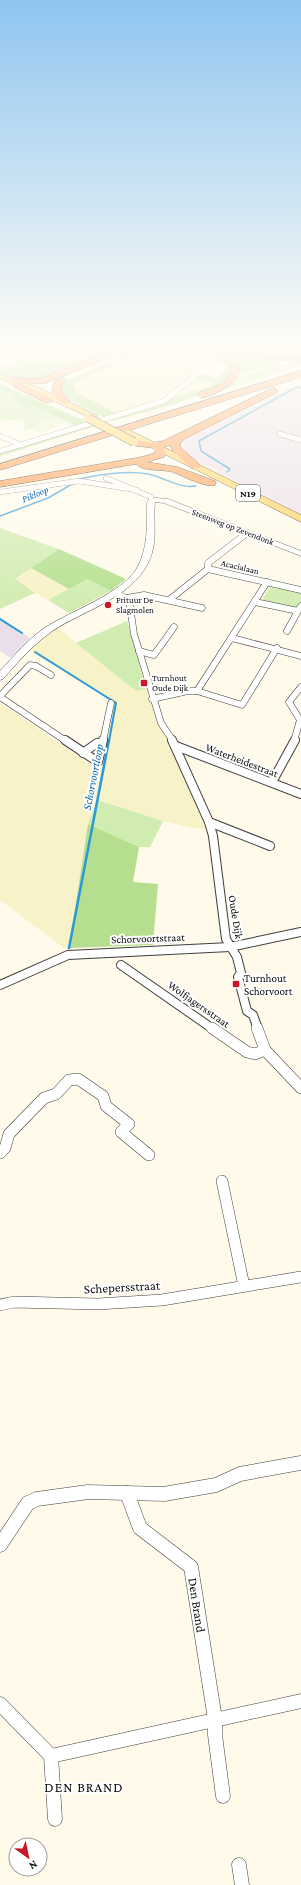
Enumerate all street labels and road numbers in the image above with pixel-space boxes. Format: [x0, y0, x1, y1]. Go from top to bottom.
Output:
road number: N19 [236, 485, 260, 501]
street label: Steenweg op Zevendonk [191, 507, 276, 548]
street label: Acacialaan [220, 558, 260, 576]
street label: Waterheidestraat [204, 741, 280, 779]
street label: Oude Dijk [226, 894, 245, 941]
street label: Schorvoortstraat [111, 931, 185, 945]
street label: Wolfjagersstraat [165, 978, 233, 1031]
street label: Schepersstraat [83, 1277, 161, 1296]
street label: Den Brand [185, 1577, 209, 1634]

